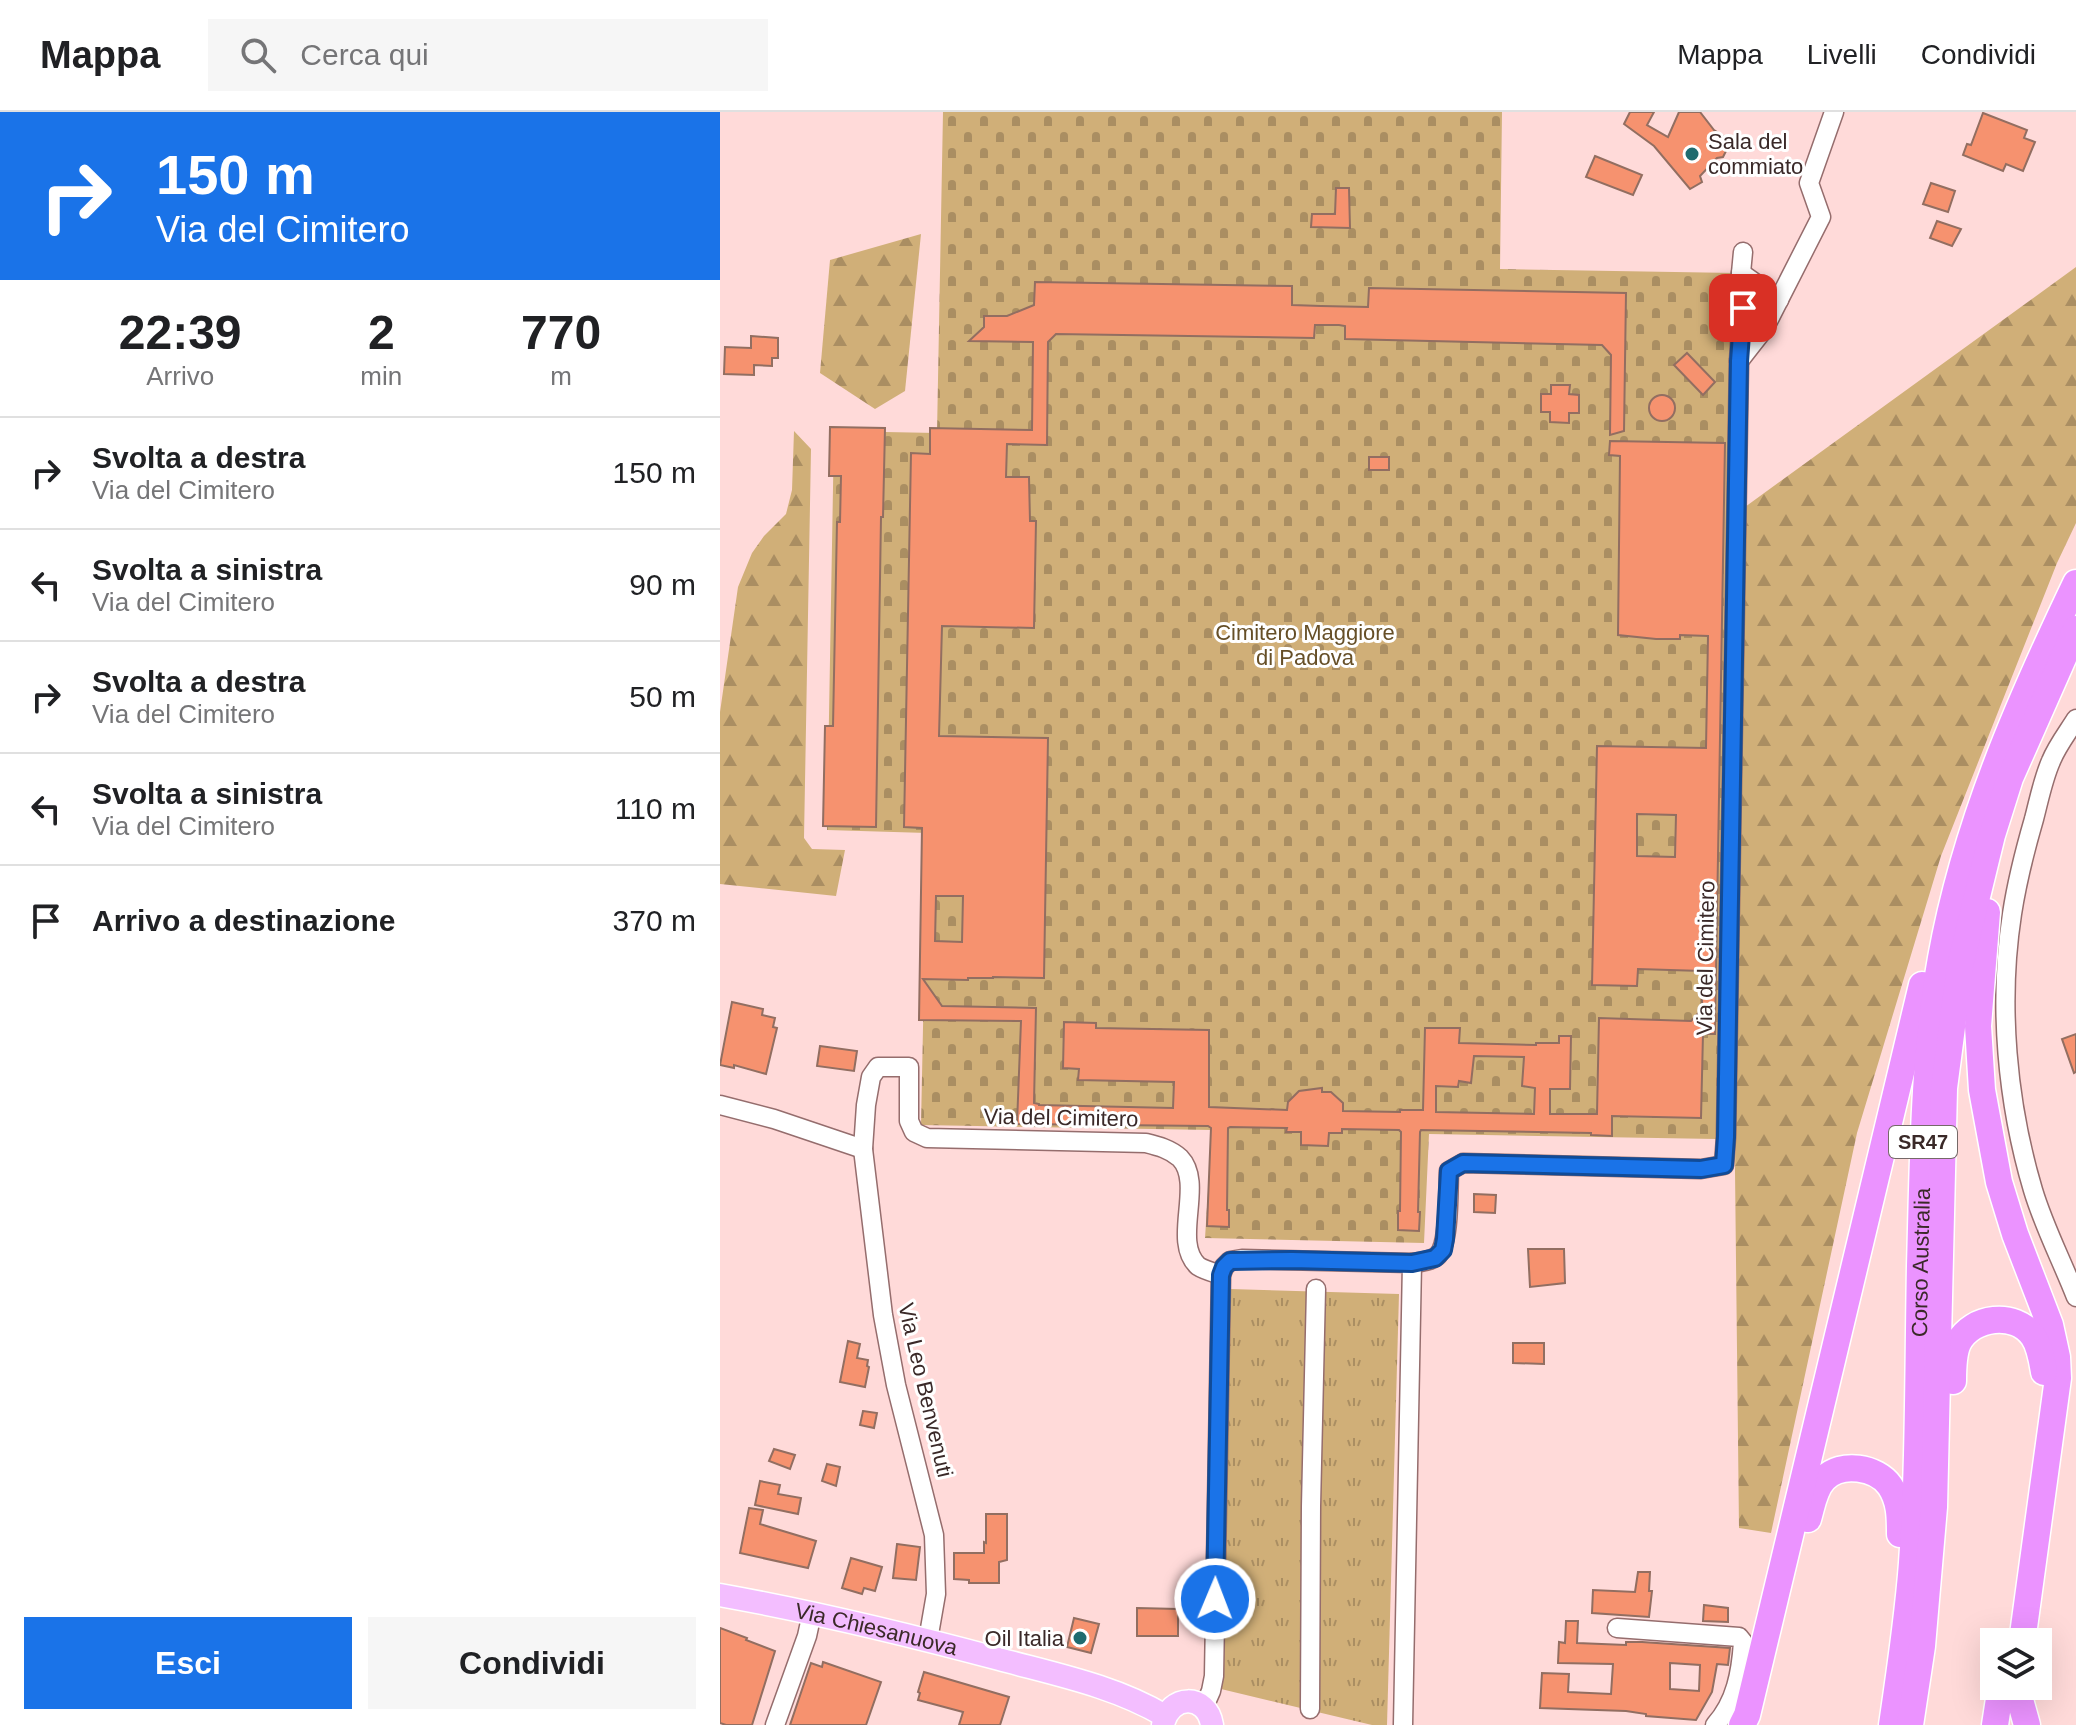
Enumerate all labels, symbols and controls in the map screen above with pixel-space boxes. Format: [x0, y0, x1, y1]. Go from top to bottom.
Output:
search box [208, 19, 768, 91]
icon: search [236, 33, 280, 77]
text: Mappa [40, 34, 160, 76]
text: Cerca qui [300, 38, 429, 71]
text: Mappa [1677, 39, 1763, 70]
text: Livelli [1807, 39, 1877, 70]
text: Condividi [1921, 39, 2036, 70]
place label: Sala del commiato [1708, 129, 1803, 179]
text: 150 m [156, 143, 315, 206]
icon: right [24, 144, 128, 248]
marker: Sala del commiato [1683, 145, 1701, 163]
text: Via del Cimitero [156, 209, 409, 250]
pin [1709, 274, 1777, 342]
icon: arrive [1721, 286, 1765, 330]
text: 22:39 [119, 306, 242, 359]
text: 2 [368, 306, 395, 359]
text: 770 [521, 306, 601, 359]
text: Arrivo [146, 361, 214, 391]
text: min [360, 361, 402, 391]
text: m [550, 361, 572, 391]
text: Svolta a destra [92, 441, 305, 474]
icon: right [24, 451, 68, 495]
text: 150 m [613, 456, 696, 489]
text: Via del Cimitero [92, 475, 275, 505]
text: Svolta a sinistra [92, 553, 322, 586]
icon: left [24, 563, 68, 607]
text: 90 m [629, 568, 696, 601]
text: Via del Cimitero [92, 587, 275, 617]
park label: Cimitero Maggiore di Padova [1215, 620, 1395, 670]
text: Svolta a destra [92, 665, 305, 698]
icon: right [24, 675, 68, 719]
text: 50 m [629, 680, 696, 713]
text: Via del Cimitero [92, 699, 275, 729]
text: Svolta a sinistra [92, 777, 322, 810]
icon: left [24, 787, 68, 831]
text: 110 m [615, 792, 696, 825]
text: Via del Cimitero [92, 811, 275, 841]
street label: Via del Cimitero [1692, 880, 1719, 1036]
icon: arrive [24, 899, 68, 943]
text: Arrivo a destinazione [92, 904, 395, 937]
text: 370 m [613, 904, 696, 937]
street label: Via del Cimitero [983, 1104, 1139, 1131]
road number: SR47 [1889, 1126, 1957, 1158]
street label: Corso Australia [1907, 1187, 1935, 1337]
street label: Via Leo Benvenuti [893, 1300, 958, 1480]
position arrow [1173, 1557, 1257, 1641]
street label: Via Chiesanuova [793, 1598, 961, 1661]
button: Esci [24, 1617, 352, 1709]
button: Condividi [368, 1617, 696, 1709]
place label: Oil Italia [985, 1626, 1065, 1651]
map controls [1980, 1628, 2052, 1700]
button: layers [1980, 1628, 2052, 1700]
marker: Oil Italia [1071, 1629, 1089, 1647]

